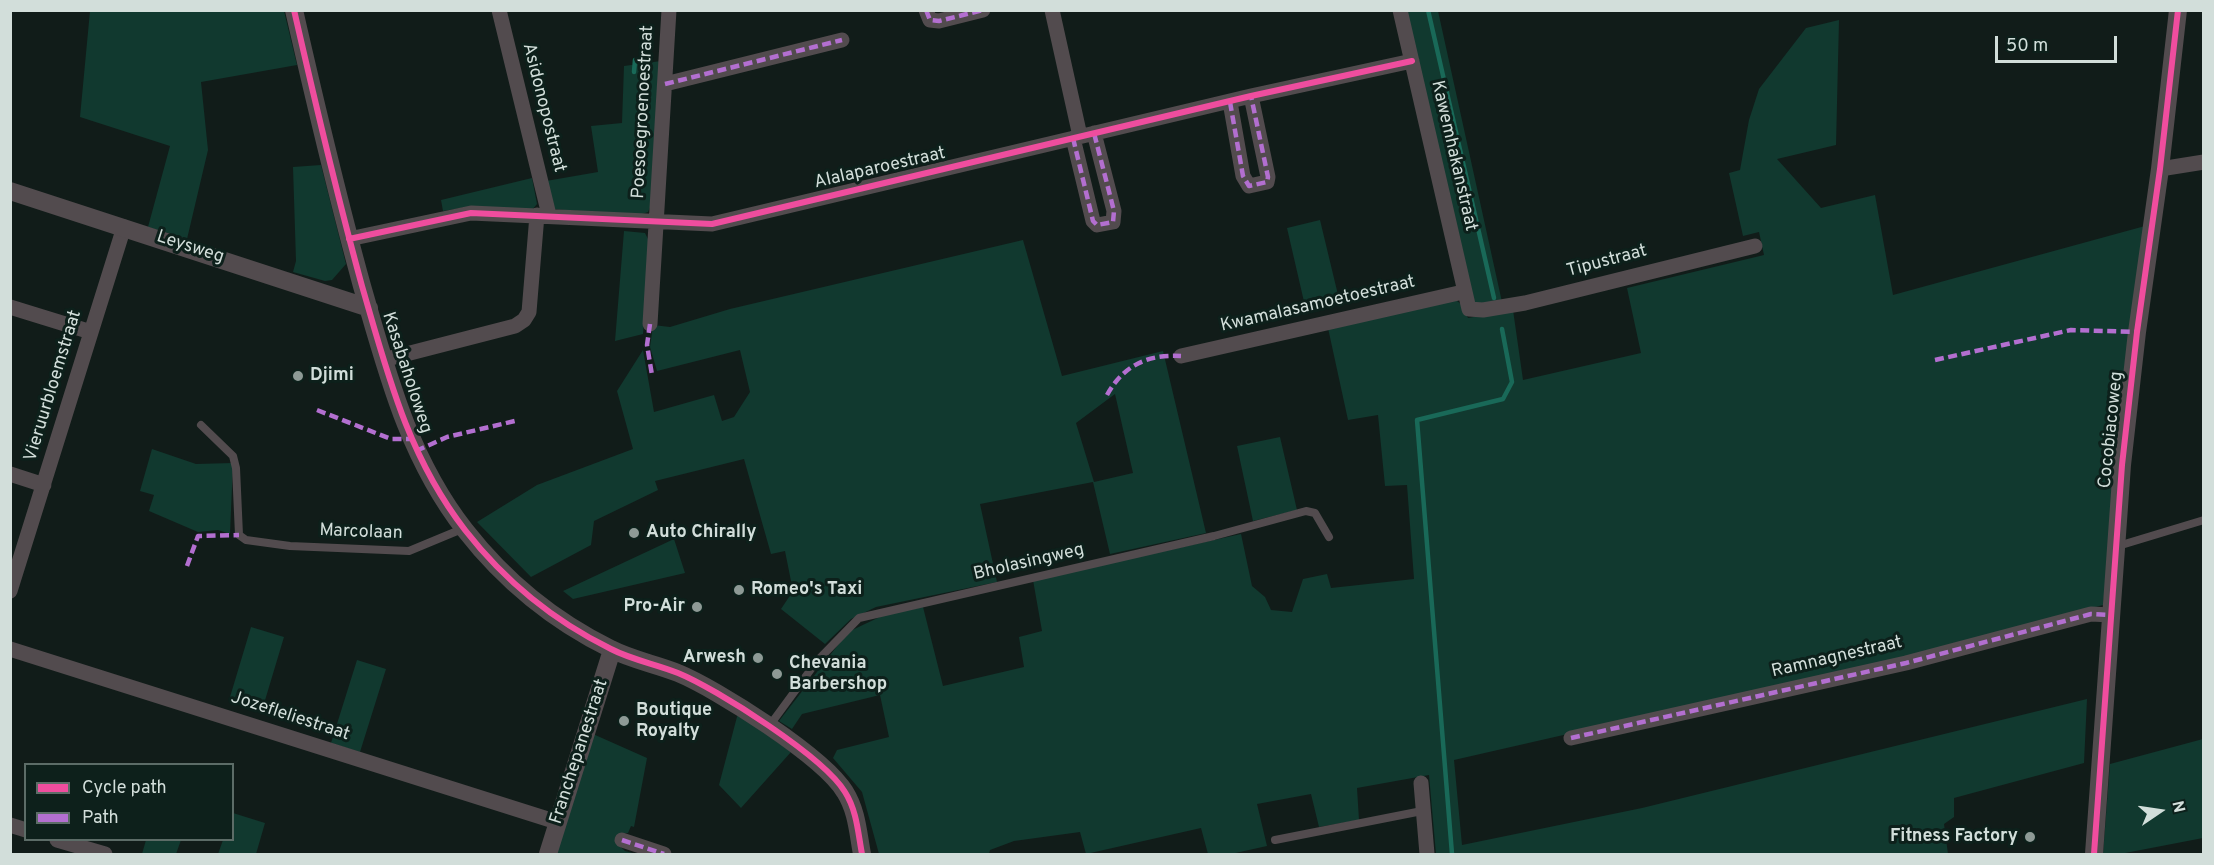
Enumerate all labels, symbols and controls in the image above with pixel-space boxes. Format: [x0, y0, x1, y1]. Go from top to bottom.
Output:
scale bar [1998, 24, 2120, 62]
street label: Poesoegroenoestraat [629, 25, 659, 199]
text: 50 m [2006, 35, 2048, 58]
street label: Asidonopostraat [517, 41, 569, 175]
street label: Kawemhakanstraat [1425, 79, 1481, 233]
street label: Alalaparoestraat [812, 143, 948, 195]
street label: Leysweg [154, 227, 226, 269]
street label: Tipustraat [1565, 241, 1649, 283]
street label: Kwamalasamoetoestraat [1219, 272, 1417, 338]
street label: Vieruurbloemstraat [21, 308, 87, 464]
street label: Kasabaholoweg [376, 310, 436, 436]
place label: Djimi [310, 365, 354, 387]
marker: Djimi [291, 369, 305, 383]
street label: Cocobiacoweg [2095, 370, 2129, 490]
street label: Marcolaan [319, 521, 403, 545]
place label: Auto Chirally [646, 522, 757, 544]
marker: Auto Chirally [627, 526, 641, 540]
street label: Bholasingweg [972, 540, 1086, 586]
place label: Romeo's Taxi [751, 579, 862, 601]
marker: Romeo's Taxi [732, 583, 746, 597]
place label: Pro-Air [623, 596, 685, 618]
marker: Pro-Air [690, 600, 704, 614]
street label: Ramnagnestraat [1769, 632, 1905, 684]
place label: Arwesh [683, 647, 746, 669]
marker: Arwesh [751, 651, 765, 665]
place label: Chevania Barbershop [789, 653, 887, 696]
marker: Chevania Barbershop [770, 667, 784, 681]
street label: Franchepanestraat [546, 677, 614, 827]
street label: Jozefleliestraat [228, 688, 352, 746]
place label: Boutique Royalty [636, 700, 712, 742]
marker: Boutique Royalty [617, 714, 631, 728]
legend [24, 763, 234, 841]
text: Cycle path [82, 777, 167, 800]
north arrow [2130, 781, 2190, 841]
text: N [2167, 799, 2189, 815]
text: Path [82, 807, 119, 830]
place label: Fitness Factory [1890, 826, 2018, 848]
marker: Fitness Factory [2023, 830, 2037, 844]

